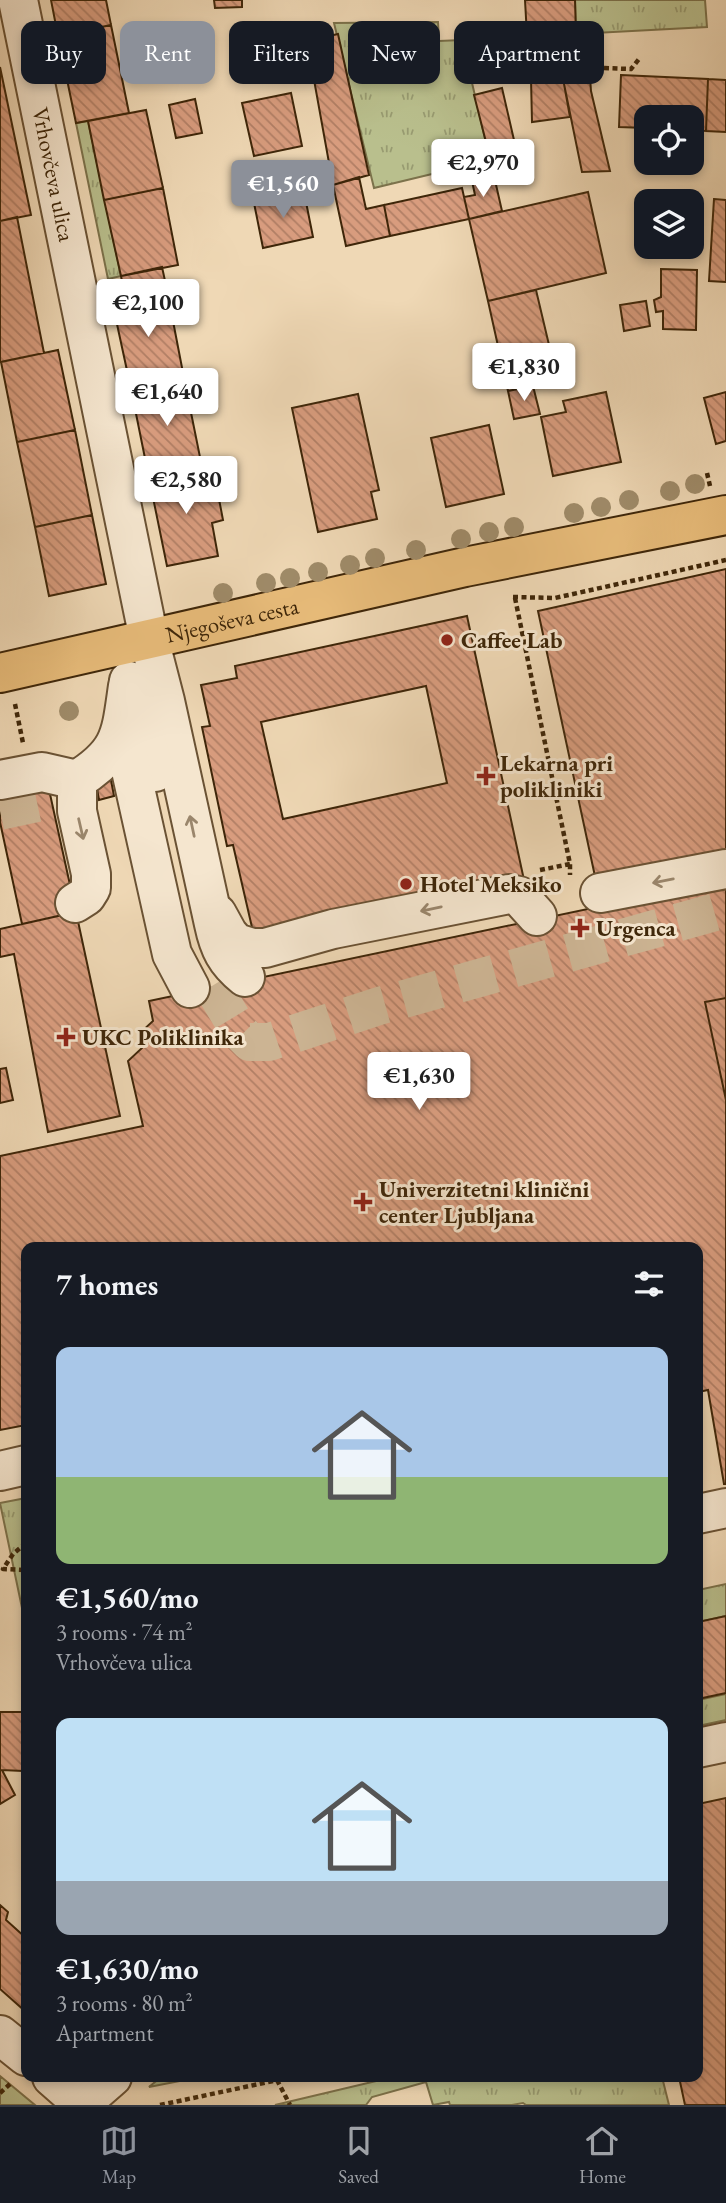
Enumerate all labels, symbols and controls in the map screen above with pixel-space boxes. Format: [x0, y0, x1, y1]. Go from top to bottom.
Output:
chip: Buy [21, 21, 106, 84]
chip: Rent [120, 21, 215, 84]
chip: Filters [229, 21, 334, 84]
chip: New [348, 21, 440, 84]
chip: Apartment [454, 21, 604, 84]
street label: Vrhovčeva ulica [25, 105, 82, 245]
map controls [634, 105, 704, 259]
button: locate [634, 105, 704, 175]
pin: €2,970 [426, 140, 540, 199]
text: €2,970 [447, 147, 519, 177]
pin: €1,560 [226, 160, 340, 220]
text: €1,560 [247, 168, 319, 198]
button: layers [634, 189, 704, 259]
pin: €2,100 [91, 280, 205, 339]
text: €2,100 [112, 287, 184, 317]
pin: €1,830 [467, 344, 581, 403]
text: €1,830 [488, 351, 560, 381]
pin: €1,640 [110, 368, 224, 428]
text: €1,640 [131, 376, 203, 406]
pin: €2,580 [129, 456, 243, 516]
text: €2,580 [150, 464, 222, 494]
street label: Njegoševa cesta [163, 590, 302, 650]
place label: Caffee Lab [461, 625, 562, 655]
marker: Caffee Lab [439, 632, 455, 648]
place label: Lekarna pri polikliniki [500, 748, 613, 804]
marker: Lekarna pri polikliniki [478, 768, 494, 784]
one-way arrow [185, 815, 199, 838]
one-way arrow [74, 817, 88, 840]
place label: Hotel Meksiko [420, 869, 562, 899]
one-way arrow [652, 875, 675, 888]
marker: Hotel Meksiko [398, 876, 414, 892]
one-way arrow [420, 902, 443, 916]
place label: Urgenca [596, 913, 676, 943]
marker: Urgenca [570, 918, 590, 938]
place label: UKC Poliklinika [82, 1022, 244, 1052]
marker: UKC Poliklinika [56, 1027, 76, 1047]
pin: €1,630 [362, 1052, 476, 1112]
text: €1,630 [383, 1060, 455, 1090]
place label: Univerzitetni klinični center Ljubljana [379, 1174, 590, 1230]
marker: Univerzitetni klinični center Ljubljana [353, 1192, 373, 1212]
text: 7 homes [56, 1265, 158, 1304]
icon: filters [630, 1265, 668, 1303]
icon: home [299, 1392, 425, 1518]
text: €1,560/mo [56, 1578, 199, 1617]
text: 3 rooms · 74 m² [56, 1617, 193, 1647]
text: Vrhovčeva ulica [56, 1647, 192, 1677]
icon: home [299, 1763, 425, 1889]
text: €1,630/mo [56, 1949, 199, 1988]
text: 3 rooms · 80 m² [56, 1988, 193, 2018]
text: Apartment [56, 2018, 154, 2048]
tab: Map [100, 2122, 138, 2189]
tab: Saved [338, 2122, 379, 2189]
tab: Home [579, 2122, 626, 2189]

